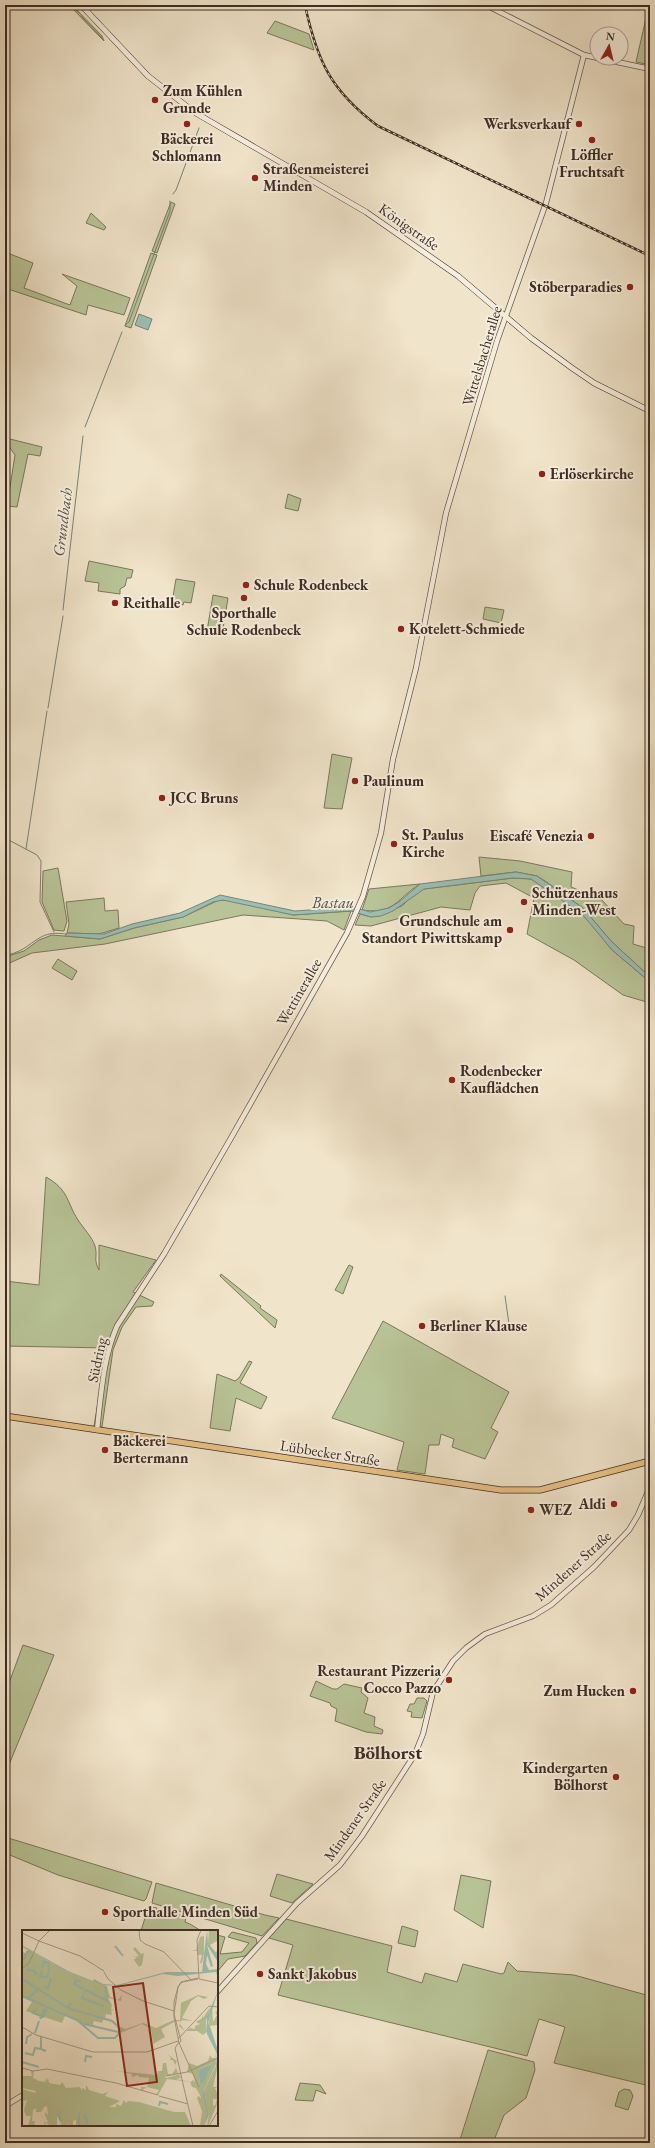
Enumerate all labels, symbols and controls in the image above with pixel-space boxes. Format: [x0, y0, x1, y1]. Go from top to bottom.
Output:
north arrow [589, 26, 629, 66]
text: N [605, 29, 616, 44]
place label: Zum Kühlen Grunde [163, 81, 243, 117]
marker: Zum Kühlen Grunde [150, 95, 160, 105]
place label: Werksverkauf [484, 114, 574, 133]
marker: Bäckerei Schlomann [182, 119, 192, 129]
marker: Werksverkauf [574, 119, 584, 129]
place label: Bäckerei Schlomann [152, 129, 222, 165]
marker: Löffler Fruchtsaft [587, 135, 597, 145]
place label: Löffler Fruchtsaft [559, 145, 625, 181]
place label: Straßenmeisterei Minden [263, 159, 370, 195]
marker: Straßenmeisterei Minden [250, 173, 260, 183]
street label: Königstraße [375, 199, 443, 254]
place label: Stöberparadies [529, 277, 622, 296]
marker: Stöberparadies [625, 282, 635, 292]
street label: Wittelsbacherallee [457, 303, 506, 408]
place label: Erlöserkirche [550, 464, 634, 483]
marker: Erlöserkirche [537, 469, 547, 479]
water label: Grundbach [48, 486, 77, 558]
place label: Schule Rodenbeck [254, 575, 369, 594]
marker: Schule Rodenbeck [241, 580, 251, 590]
place label: Reithalle [123, 593, 180, 612]
marker: Sporthalle Schule Rodenbeck [239, 593, 249, 603]
marker: Reithalle [110, 598, 120, 608]
place label: Sporthalle Schule Rodenbeck [187, 603, 302, 639]
place label: Kotelett-Schmiede [409, 619, 525, 638]
marker: Kotelett-Schmiede [396, 624, 406, 634]
place label: Paulinum [363, 771, 424, 790]
marker: Paulinum [350, 776, 360, 786]
place label: JCC Bruns [168, 788, 238, 807]
marker: JCC Bruns [157, 793, 167, 803]
place label: St. Paulus Kirche [402, 825, 464, 861]
place label: Eiscafé Venezia [490, 826, 583, 845]
marker: Eiscafé Venezia [586, 831, 596, 841]
marker: St. Paulus Kirche [389, 839, 399, 849]
place label: Schützenhaus Minden-West [532, 883, 618, 919]
water label: Bastau [311, 892, 354, 913]
marker: Schützenhaus Minden-West [519, 897, 529, 907]
place label: Grundschule am Standort Piwittskamp [362, 911, 502, 947]
marker: Grundschule am Standort Piwittskamp [505, 925, 515, 935]
street label: Wettinerallee [272, 955, 326, 1029]
place label: Rodenbecker Kauflädchen [460, 1061, 543, 1097]
marker: Rodenbecker Kauflädchen [447, 1075, 457, 1085]
place label: Berliner Klause [430, 1316, 527, 1335]
marker: Berliner Klause [417, 1321, 427, 1331]
street label: Südring [82, 1335, 111, 1384]
place label: Bäckerei Bertermann [113, 1431, 189, 1467]
street label: Lübbecker Straße [279, 1435, 382, 1470]
marker: Bäckerei Bertermann [100, 1445, 110, 1455]
place label: Aldi [577, 1494, 607, 1513]
marker: Aldi [609, 1499, 619, 1509]
place label: WEZ [539, 1500, 572, 1519]
marker: WEZ [526, 1505, 536, 1515]
street label: Mindener Straße [530, 1526, 615, 1605]
place label: Restaurant Pizzeria Cocco Pazzo [317, 1661, 441, 1697]
marker: Restaurant Pizzeria Cocco Pazzo [444, 1675, 454, 1685]
place label: Zum Hucken [543, 1681, 626, 1700]
marker: Zum Hucken [628, 1686, 638, 1696]
district label: Bölhorst [354, 1740, 422, 1765]
place label: Kindergarten Bölhorst [522, 1758, 609, 1794]
marker: Kindergarten Bölhorst [611, 1772, 621, 1782]
street label: Mindener Straße [319, 1775, 390, 1865]
place label: Sporthalle Minden Süd [113, 1902, 259, 1921]
marker: Sporthalle Minden Süd [100, 1907, 110, 1917]
inset map [22, 1930, 218, 2126]
place label: Sankt Jakobus [268, 1964, 357, 1983]
marker: Sankt Jakobus [255, 1969, 265, 1979]

